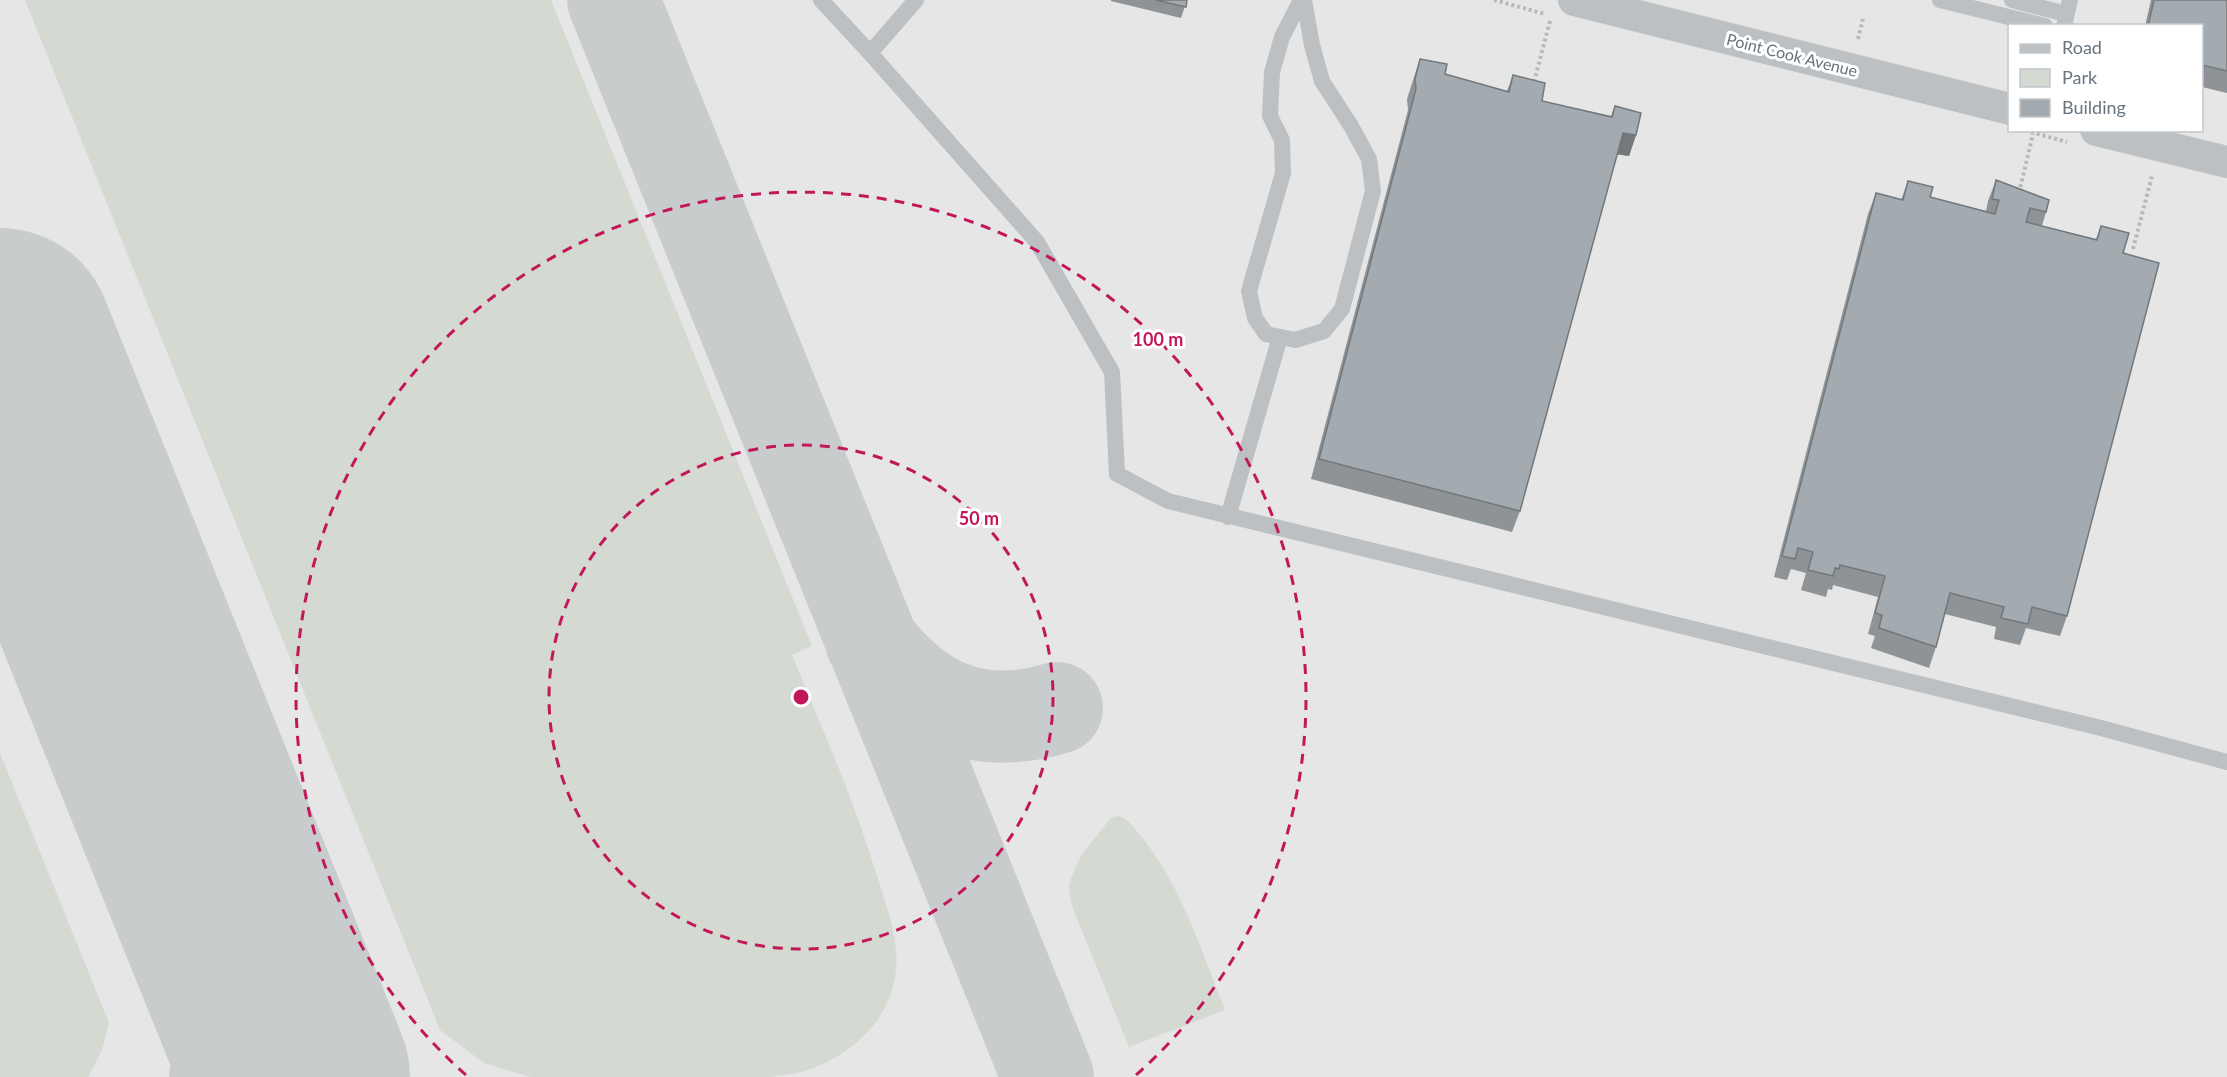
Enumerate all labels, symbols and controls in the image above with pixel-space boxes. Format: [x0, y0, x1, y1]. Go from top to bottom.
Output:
legend [2008, 24, 2203, 132]
street label: Point Cook Avenue [1725, 29, 1859, 80]
text: Road [2062, 36, 2102, 58]
text: Park [2062, 66, 2098, 88]
text: Building [2062, 96, 2126, 118]
text: 100 m [1133, 328, 1183, 350]
text: 50 m [959, 507, 999, 529]
centre of rings [791, 687, 811, 707]

